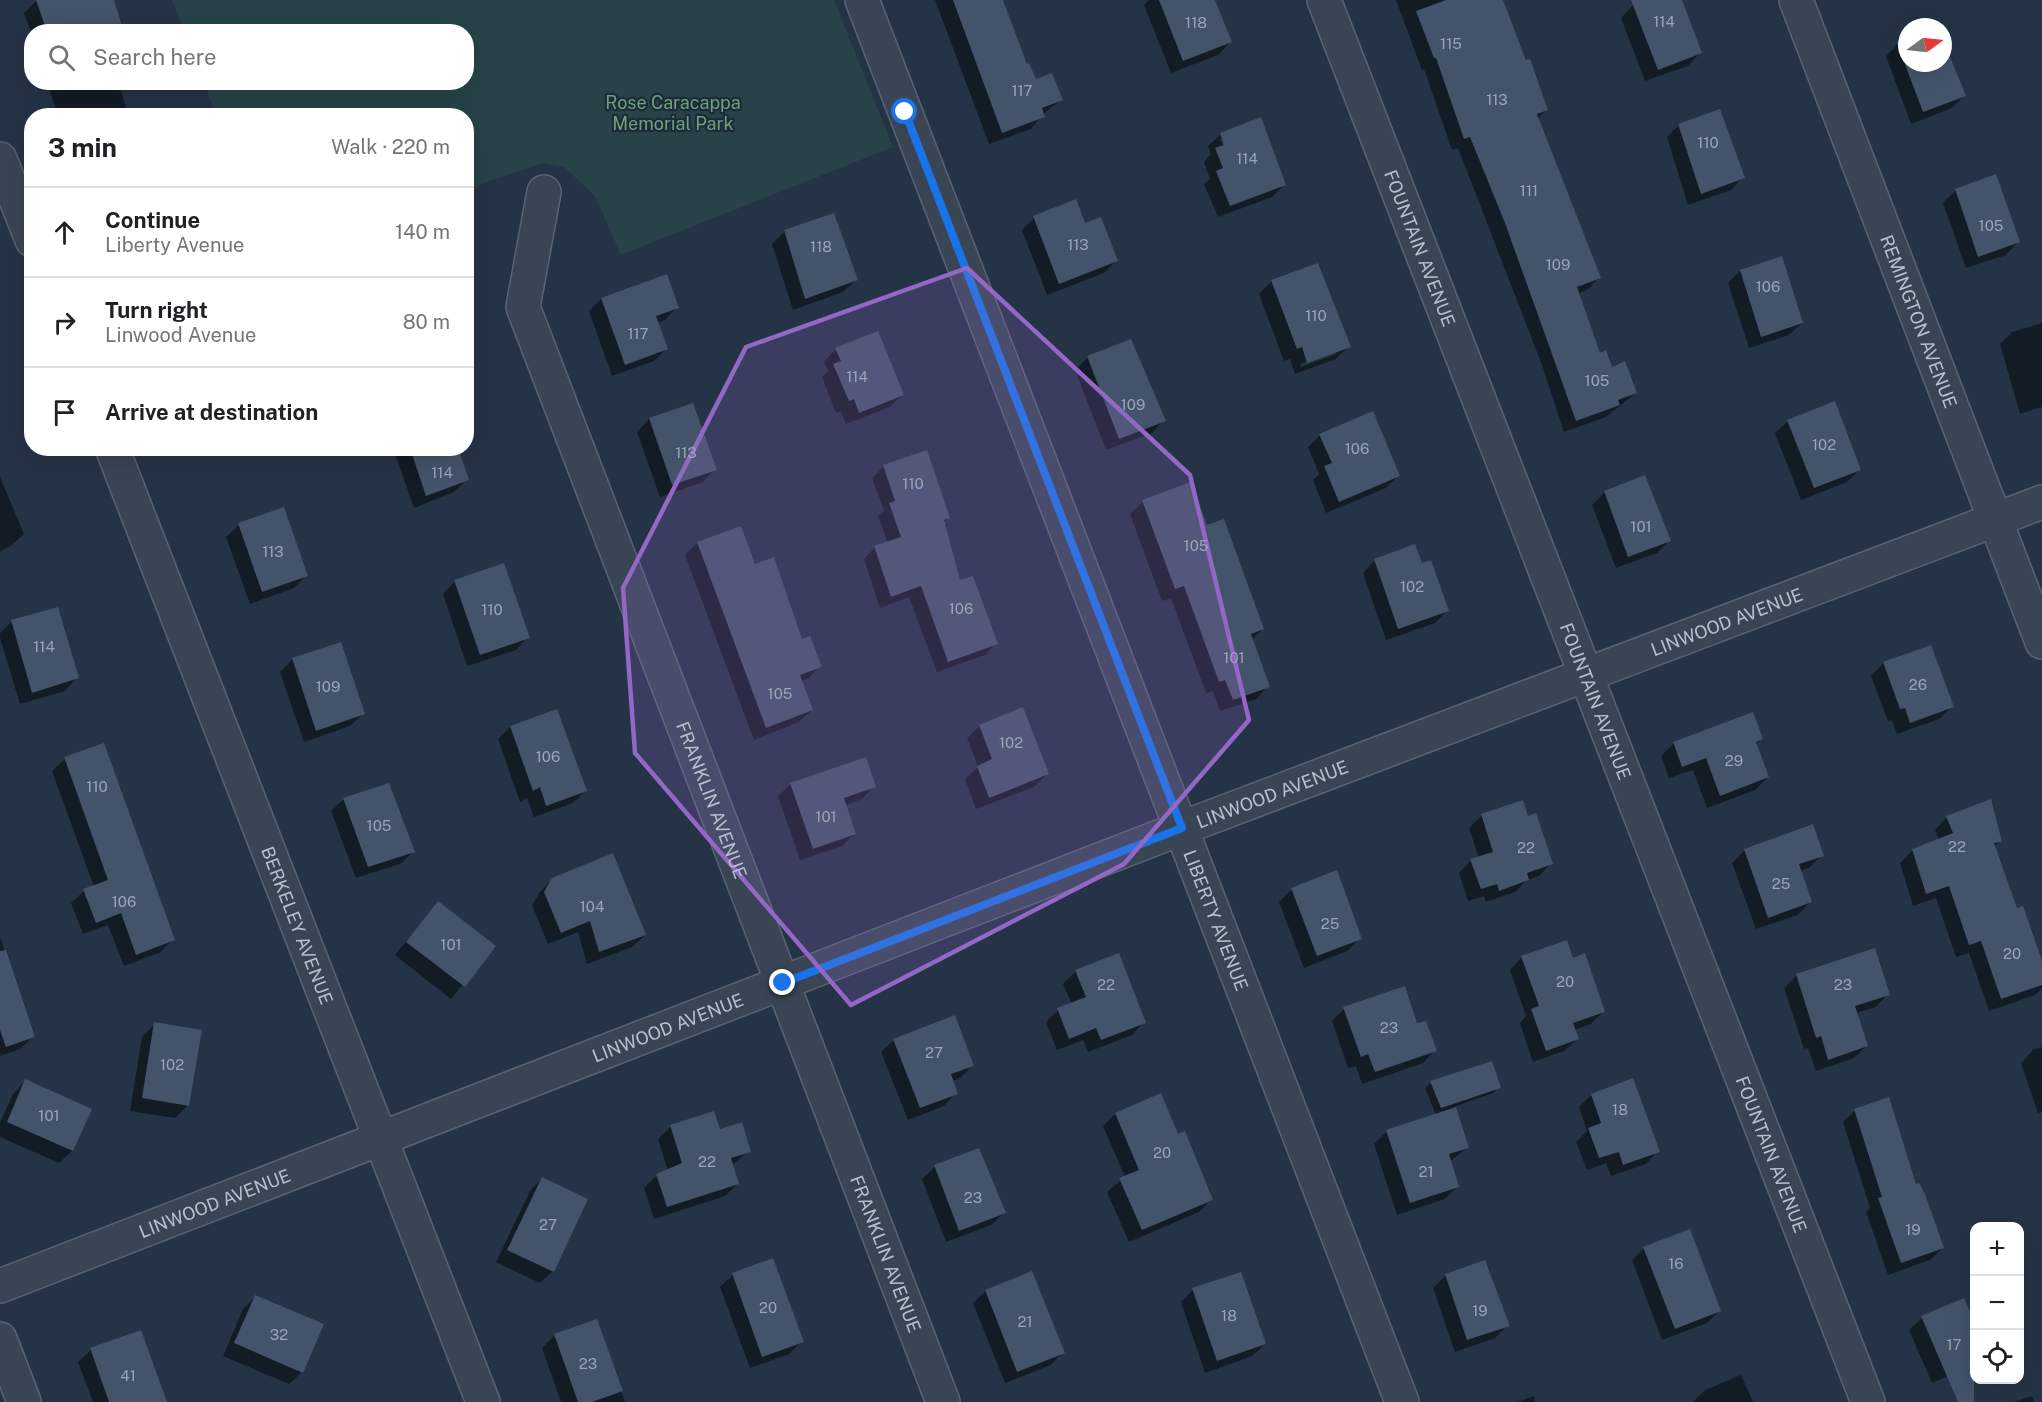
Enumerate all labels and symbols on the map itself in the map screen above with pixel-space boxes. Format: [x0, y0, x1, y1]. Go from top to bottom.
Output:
house number: 114 [1653, 13, 1675, 30]
house number: 118 [1185, 14, 1207, 31]
north arrow [1898, 18, 1952, 72]
house number: 115 [1440, 35, 1462, 52]
house number: 117 [1011, 82, 1033, 99]
house number: 113 [1486, 91, 1508, 108]
park label: Rose Caracappa Memorial Park [605, 92, 741, 134]
route start [891, 98, 917, 124]
house number: 110 [1697, 134, 1719, 151]
house number: 114 [1236, 150, 1258, 167]
street label: FOUNTAIN AVENUE [1380, 167, 1460, 329]
house number: 111 [1520, 182, 1538, 199]
house number: 105 [1979, 217, 2003, 234]
street label: REMINGTON AVENUE [1876, 232, 1962, 411]
house number: 113 [1067, 236, 1089, 253]
house number: 118 [810, 238, 832, 255]
house number: 109 [1546, 256, 1570, 273]
house number: 106 [1756, 278, 1780, 295]
house number: 110 [1305, 307, 1327, 324]
house number: 117 [627, 325, 649, 342]
house number: 114 [846, 368, 868, 385]
house number: 105 [1585, 372, 1609, 389]
house number: 109 [1121, 396, 1145, 413]
house number: 102 [1812, 436, 1836, 453]
house number: 106 [1345, 440, 1369, 457]
house number: 113 [675, 444, 697, 461]
house number: 114 [431, 464, 453, 481]
house number: 110 [902, 475, 924, 492]
house number: 101 [1630, 518, 1652, 535]
house number: 105 [1184, 537, 1208, 554]
house number: 113 [262, 543, 284, 560]
house number: 102 [1400, 578, 1424, 595]
street label: LINWOOD AVENUE [1648, 583, 1805, 660]
house number: 106 [949, 600, 973, 617]
house number: 110 [481, 601, 503, 618]
street label: FOUNTAIN AVENUE [1556, 620, 1636, 782]
house number: 114 [33, 638, 55, 655]
house number: 101 [1223, 649, 1245, 666]
house number: 26 [1909, 676, 1927, 693]
house number: 109 [316, 678, 340, 695]
house number: 105 [768, 685, 792, 702]
street label: FRANKLIN AVENUE [673, 719, 752, 882]
house number: 102 [999, 734, 1023, 751]
house number: 106 [536, 748, 560, 765]
house number: 29 [1725, 752, 1743, 769]
street label: LINWOOD AVENUE [1193, 756, 1351, 832]
house number: 110 [86, 778, 108, 795]
house number: 101 [815, 808, 837, 825]
house number: 105 [367, 817, 391, 834]
house number: 22 [1948, 838, 1966, 855]
house number: 22 [1517, 839, 1535, 856]
street label: BERKELEY AVENUE [257, 843, 338, 1007]
street label: LIBERTY AVENUE [1180, 847, 1253, 993]
house number: 25 [1772, 875, 1790, 892]
house number: 106 [112, 893, 136, 910]
house number: 104 [580, 898, 604, 915]
house number: 25 [1321, 915, 1339, 932]
house number: 101 [440, 936, 462, 953]
house number: 20 [2003, 945, 2021, 962]
route end [769, 969, 795, 995]
house number: 20 [1556, 973, 1574, 990]
house number: 22 [1097, 976, 1115, 993]
house number: 23 [1834, 976, 1852, 993]
street label: LINWOOD AVENUE [589, 988, 746, 1066]
house number: 23 [1380, 1019, 1398, 1036]
house number: 27 [925, 1044, 943, 1061]
house number: 102 [160, 1056, 184, 1073]
street label: FOUNTAIN AVENUE [1732, 1073, 1812, 1235]
house number: 18 [1612, 1101, 1628, 1118]
house number: 101 [38, 1107, 60, 1124]
house number: 20 [1153, 1144, 1171, 1161]
house number: 22 [698, 1153, 716, 1170]
house number: 21 [1418, 1163, 1434, 1180]
street label: LINWOOD AVENUE [136, 1164, 293, 1242]
street label: FRANKLIN AVENUE [847, 1172, 926, 1335]
house number: 23 [964, 1189, 982, 1206]
house number: 27 [539, 1216, 557, 1233]
house number: 19 [1905, 1221, 1921, 1238]
house number: 16 [1668, 1255, 1684, 1272]
house number: 20 [759, 1299, 777, 1316]
house number: 19 [1472, 1302, 1488, 1319]
house number: 18 [1221, 1307, 1237, 1324]
house number: 21 [1017, 1313, 1033, 1330]
house number: 32 [270, 1326, 288, 1343]
house number: 17 [1946, 1336, 1962, 1353]
house number: 23 [579, 1355, 597, 1372]
house number: 41 [120, 1367, 136, 1384]

